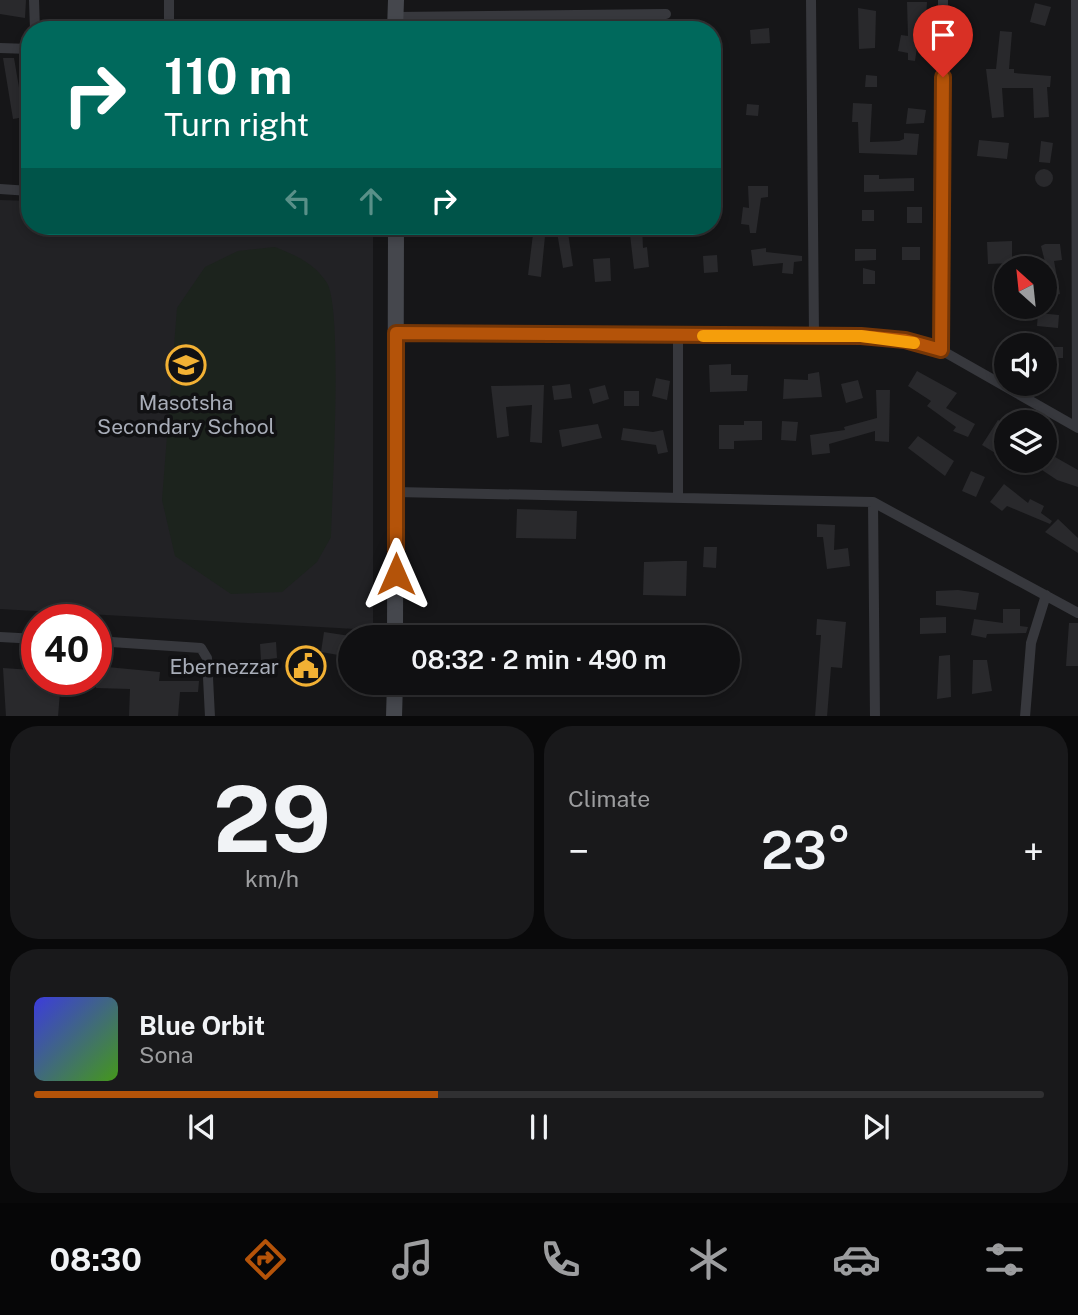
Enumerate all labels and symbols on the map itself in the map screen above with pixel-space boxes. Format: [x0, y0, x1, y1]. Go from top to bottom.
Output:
pin [913, 5, 973, 77]
north arrow [994, 256, 1057, 318]
school or university icon: Masotsha Secondary School [165, 344, 207, 386]
place label: Masotsha Secondary School [97, 390, 275, 439]
position arrow [359, 537, 433, 611]
speed limit sign: 40 [21, 604, 112, 695]
public building icon: Ebernezzar [285, 645, 327, 687]
place label: Ebernezzar [170, 654, 279, 679]

